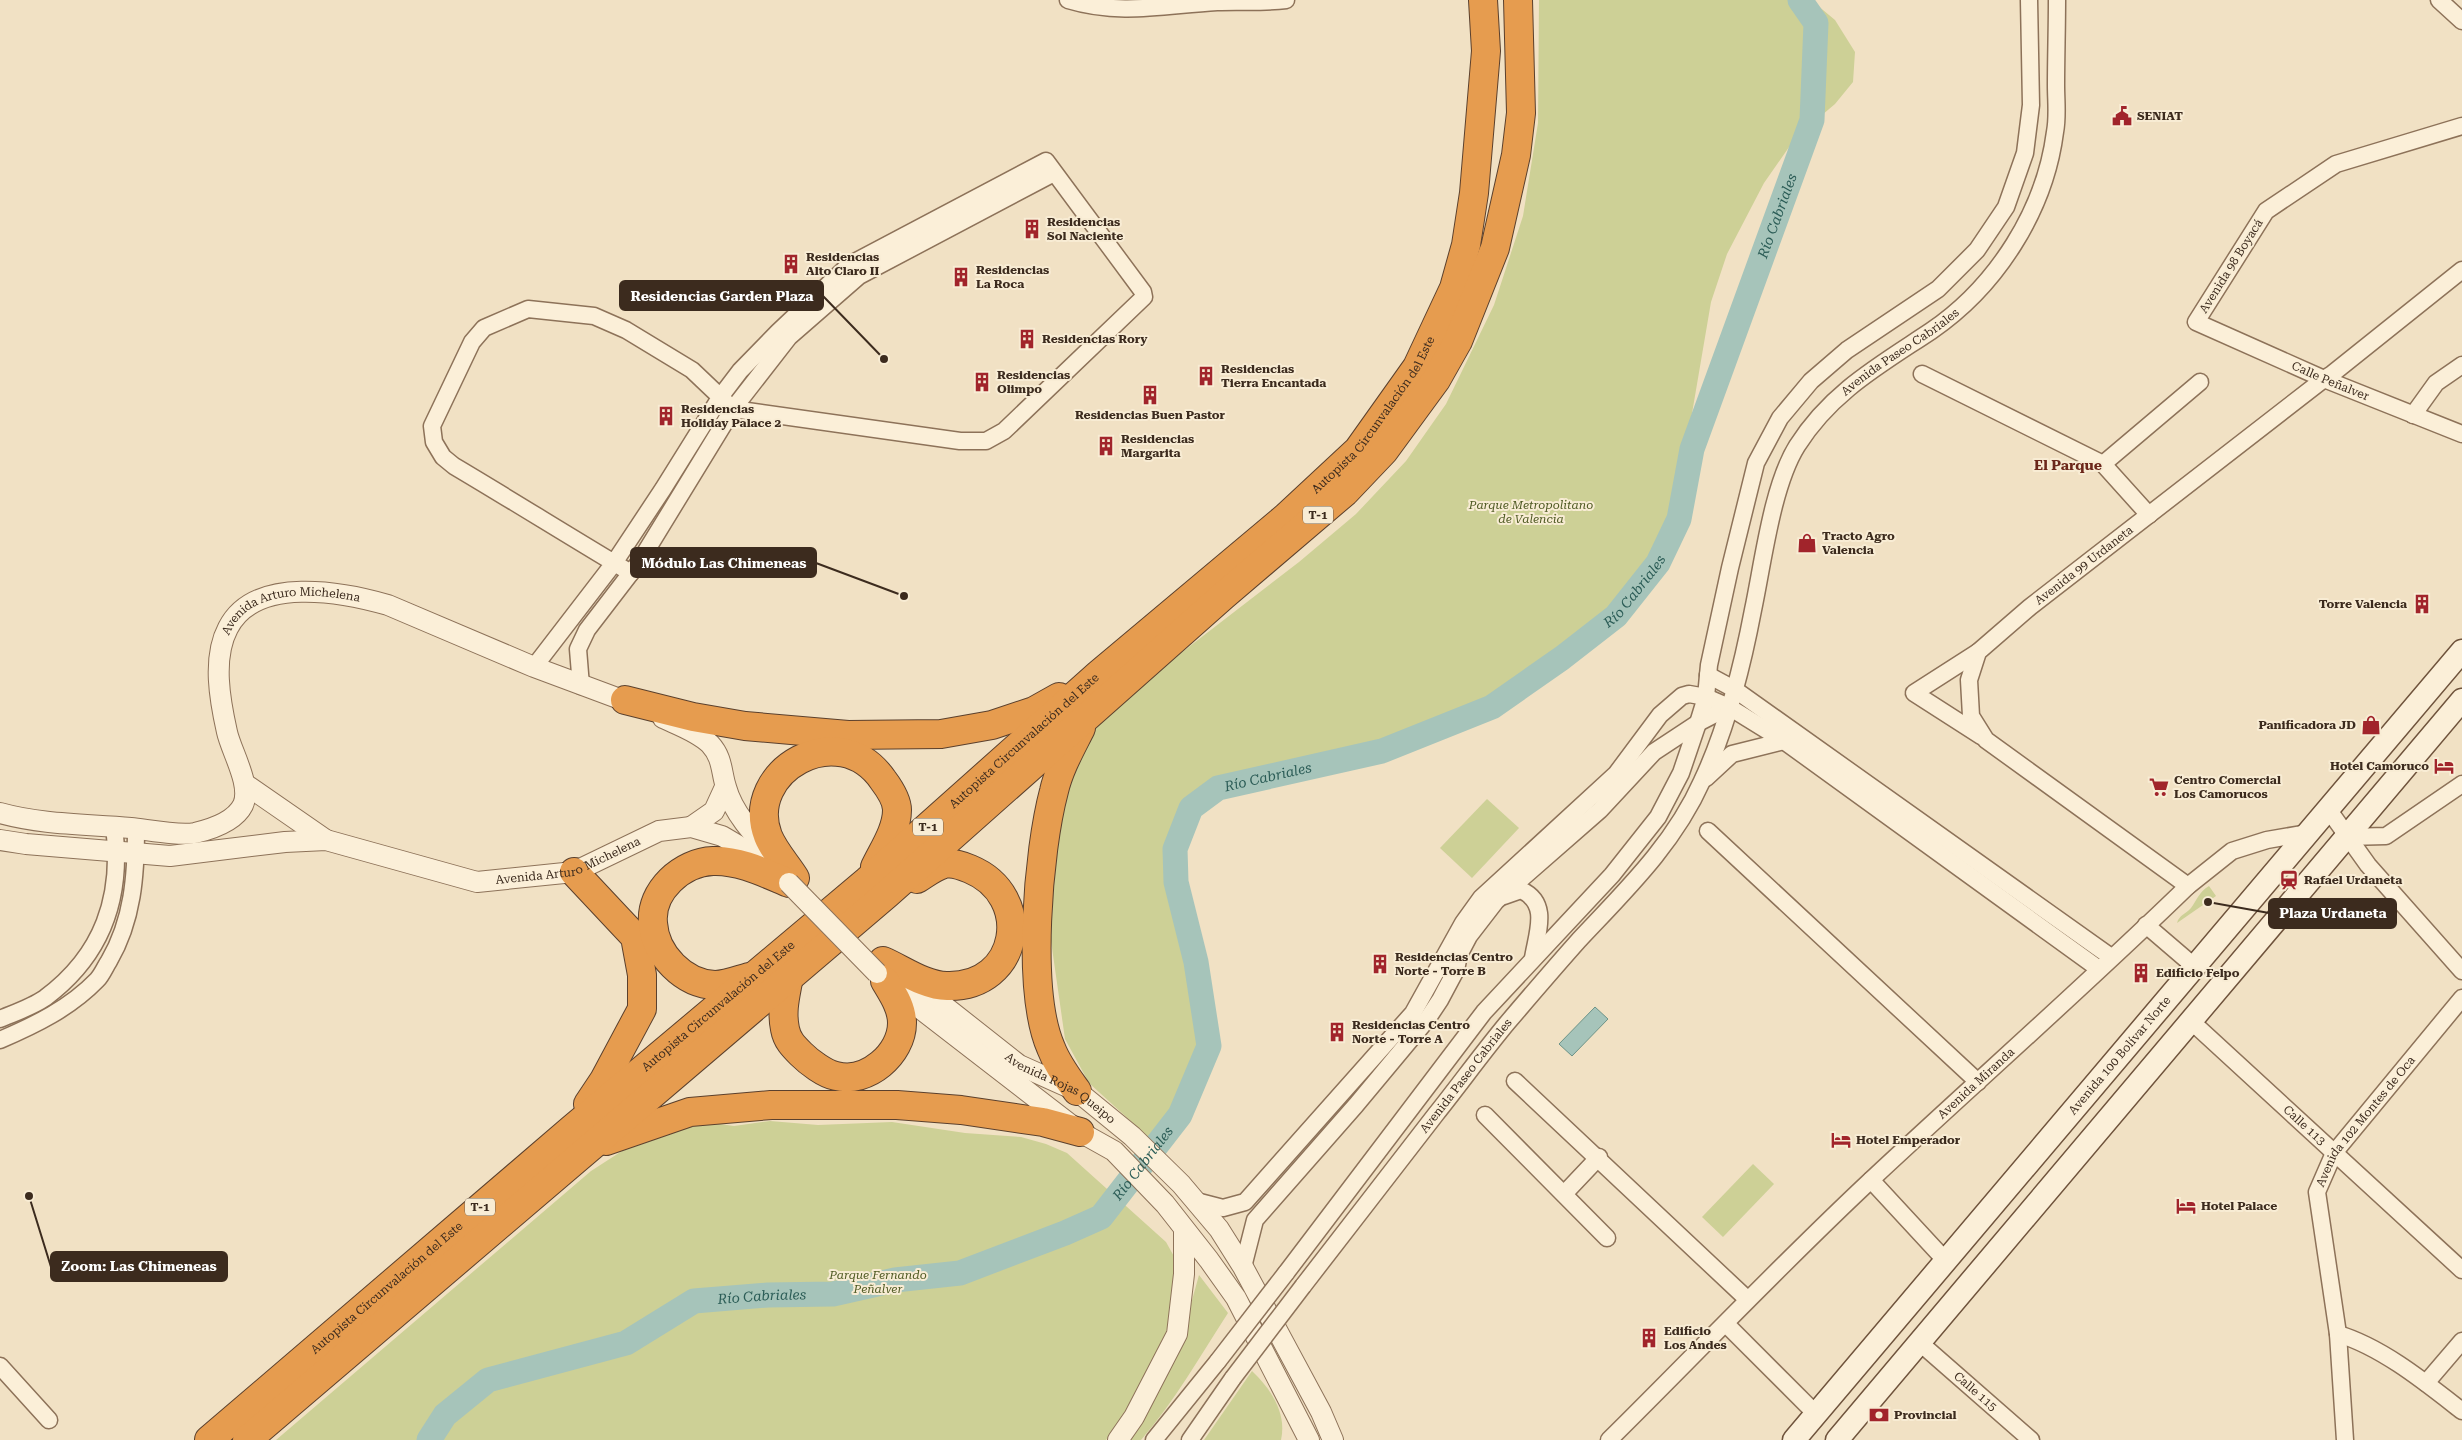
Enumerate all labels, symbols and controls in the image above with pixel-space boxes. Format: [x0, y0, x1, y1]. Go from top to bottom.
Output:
public building icon: SENIAT [2111, 105, 2133, 127]
place label: SENIAT [2137, 109, 2183, 123]
water label: Río Cabriales [1754, 171, 1800, 261]
place label: Residencias Sol Naciente [1047, 215, 1123, 243]
street label: Avenida 98 Boyacá [2196, 216, 2266, 316]
building icon: Residencias Sol Naciente [1021, 218, 1043, 240]
place label: Residencias Alto Claro II [806, 250, 880, 278]
building icon: Residencias Alto Claro II [780, 253, 802, 275]
place label: Residencias La Roca [976, 263, 1049, 291]
building icon: Residencias La Roca [950, 266, 972, 288]
callout: Residencias Garden Plaza [620, 281, 823, 310]
text: Residencias Garden Plaza [630, 288, 814, 304]
street label: Avenida Paseo Cabriales [1838, 305, 1962, 398]
building icon: Residencias Rory [1016, 328, 1038, 350]
place label: Residencias Rory [1042, 332, 1148, 346]
street label: Autopista Circunvalación del Este [1309, 334, 1438, 496]
street label: Calle Peñalver [2290, 359, 2371, 403]
place label: Residencias Tierra Encantada [1221, 362, 1326, 390]
building icon: Residencias Tierra Encantada [1195, 365, 1217, 387]
place label: Residencias Olimpo [997, 368, 1070, 396]
building icon: Residencias Olimpo [971, 371, 993, 393]
building icon: Residencias Buen Pastor [1139, 384, 1161, 406]
place label: Residencias Holiday Palace 2 [681, 402, 782, 430]
building icon: Residencias Holiday Palace 2 [655, 405, 677, 427]
place label: Residencias Buen Pastor [1075, 408, 1226, 422]
place label: Residencias Margarita [1121, 432, 1194, 460]
building icon: Residencias Margarita [1095, 435, 1117, 457]
district label: El Parque [2034, 457, 2102, 473]
park label: Parque Metropolitano de Valencia [1468, 498, 1593, 526]
road number: T-1 [1303, 506, 1333, 524]
street label: Avenida 99 Urdaneta [2032, 522, 2136, 608]
place label: Tracto Agro Valencia [1822, 529, 1895, 557]
shop icon: Tracto Agro Valencia [1796, 532, 1818, 554]
callout: Módulo Las Chimeneas [631, 548, 816, 577]
water label: Río Cabriales [1599, 552, 1669, 631]
text: Módulo Las Chimeneas [641, 555, 807, 571]
street label: Avenida Arturo Michelena [219, 585, 362, 637]
building icon: Torre Valencia [2411, 593, 2433, 615]
place label: Torre Valencia [2319, 597, 2407, 611]
street label: Autopista Circunvalación del Este [946, 670, 1102, 811]
shop icon: Panificadora JD [2360, 714, 2382, 736]
place label: Panificadora JD [2258, 718, 2356, 732]
hotel icon: Hotel Camoruco [2433, 755, 2455, 777]
water label: Río Cabriales [1222, 759, 1314, 795]
place label: Hotel Camoruco [2330, 759, 2429, 773]
place label: Centro Comercial Los Camorucos [2174, 773, 2281, 801]
supermarket icon: Centro Comercial Los Camorucos [2148, 776, 2170, 798]
road number: T-1 [913, 819, 943, 836]
street label: Avenida Arturo Michelena [495, 834, 643, 887]
station icon: Rafael Urdaneta [2278, 869, 2300, 891]
place label: Rafael Urdaneta [2304, 873, 2402, 887]
callout: Plaza Urdaneta [2269, 899, 2396, 928]
text: Plaza Urdaneta [2279, 905, 2388, 921]
street label: Autopista Circunvalación del Este [639, 938, 798, 1074]
place label: Residencias Centro Norte - Torre B [1395, 950, 1513, 978]
building icon: Residencias Centro Norte - Torre B [1369, 953, 1391, 975]
building icon: Edificio Felpo [2130, 962, 2152, 984]
place label: Edificio Felpo [2156, 966, 2240, 980]
street label: Avenida 100 Bolívar Norte [2066, 993, 2174, 1117]
street label: Avenida Paseo Cabriales [1417, 1016, 1515, 1136]
place label: Residencias Centro Norte - Torre A [1352, 1018, 1470, 1046]
building icon: Residencias Centro Norte - Torre A [1326, 1021, 1348, 1043]
street label: Avenida Miranda [1935, 1044, 2018, 1122]
street label: Avenida Rojas Queipo [1002, 1050, 1118, 1127]
street label: Avenida 102 Montes de Oca [2313, 1053, 2418, 1189]
street label: Calle 113 [2280, 1102, 2329, 1148]
water label: Río Cabriales [1109, 1123, 1177, 1204]
hotel icon: Hotel Emperador [1830, 1129, 1852, 1151]
place label: Hotel Emperador [1856, 1133, 1961, 1147]
hotel icon: Hotel Palace [2175, 1195, 2197, 1217]
road number: T-1 [465, 1198, 495, 1216]
place label: Hotel Palace [2201, 1199, 2277, 1213]
street label: Autopista Circunvalación del Este [308, 1219, 466, 1357]
callout: Zoom: Las Chimeneas [51, 1252, 227, 1281]
text: Zoom: Las Chimeneas [61, 1258, 217, 1274]
park label: Parque Fernando Peñalver [828, 1268, 927, 1296]
water label: Río Cabriales [716, 1286, 807, 1307]
place label: Edificio Los Andes [1664, 1324, 1727, 1352]
building icon: Edificio Los Andes [1638, 1327, 1660, 1349]
street label: Calle 115 [1951, 1369, 2000, 1414]
bank icon: Provincial [1868, 1404, 1890, 1426]
place label: Provincial [1894, 1408, 1956, 1422]

